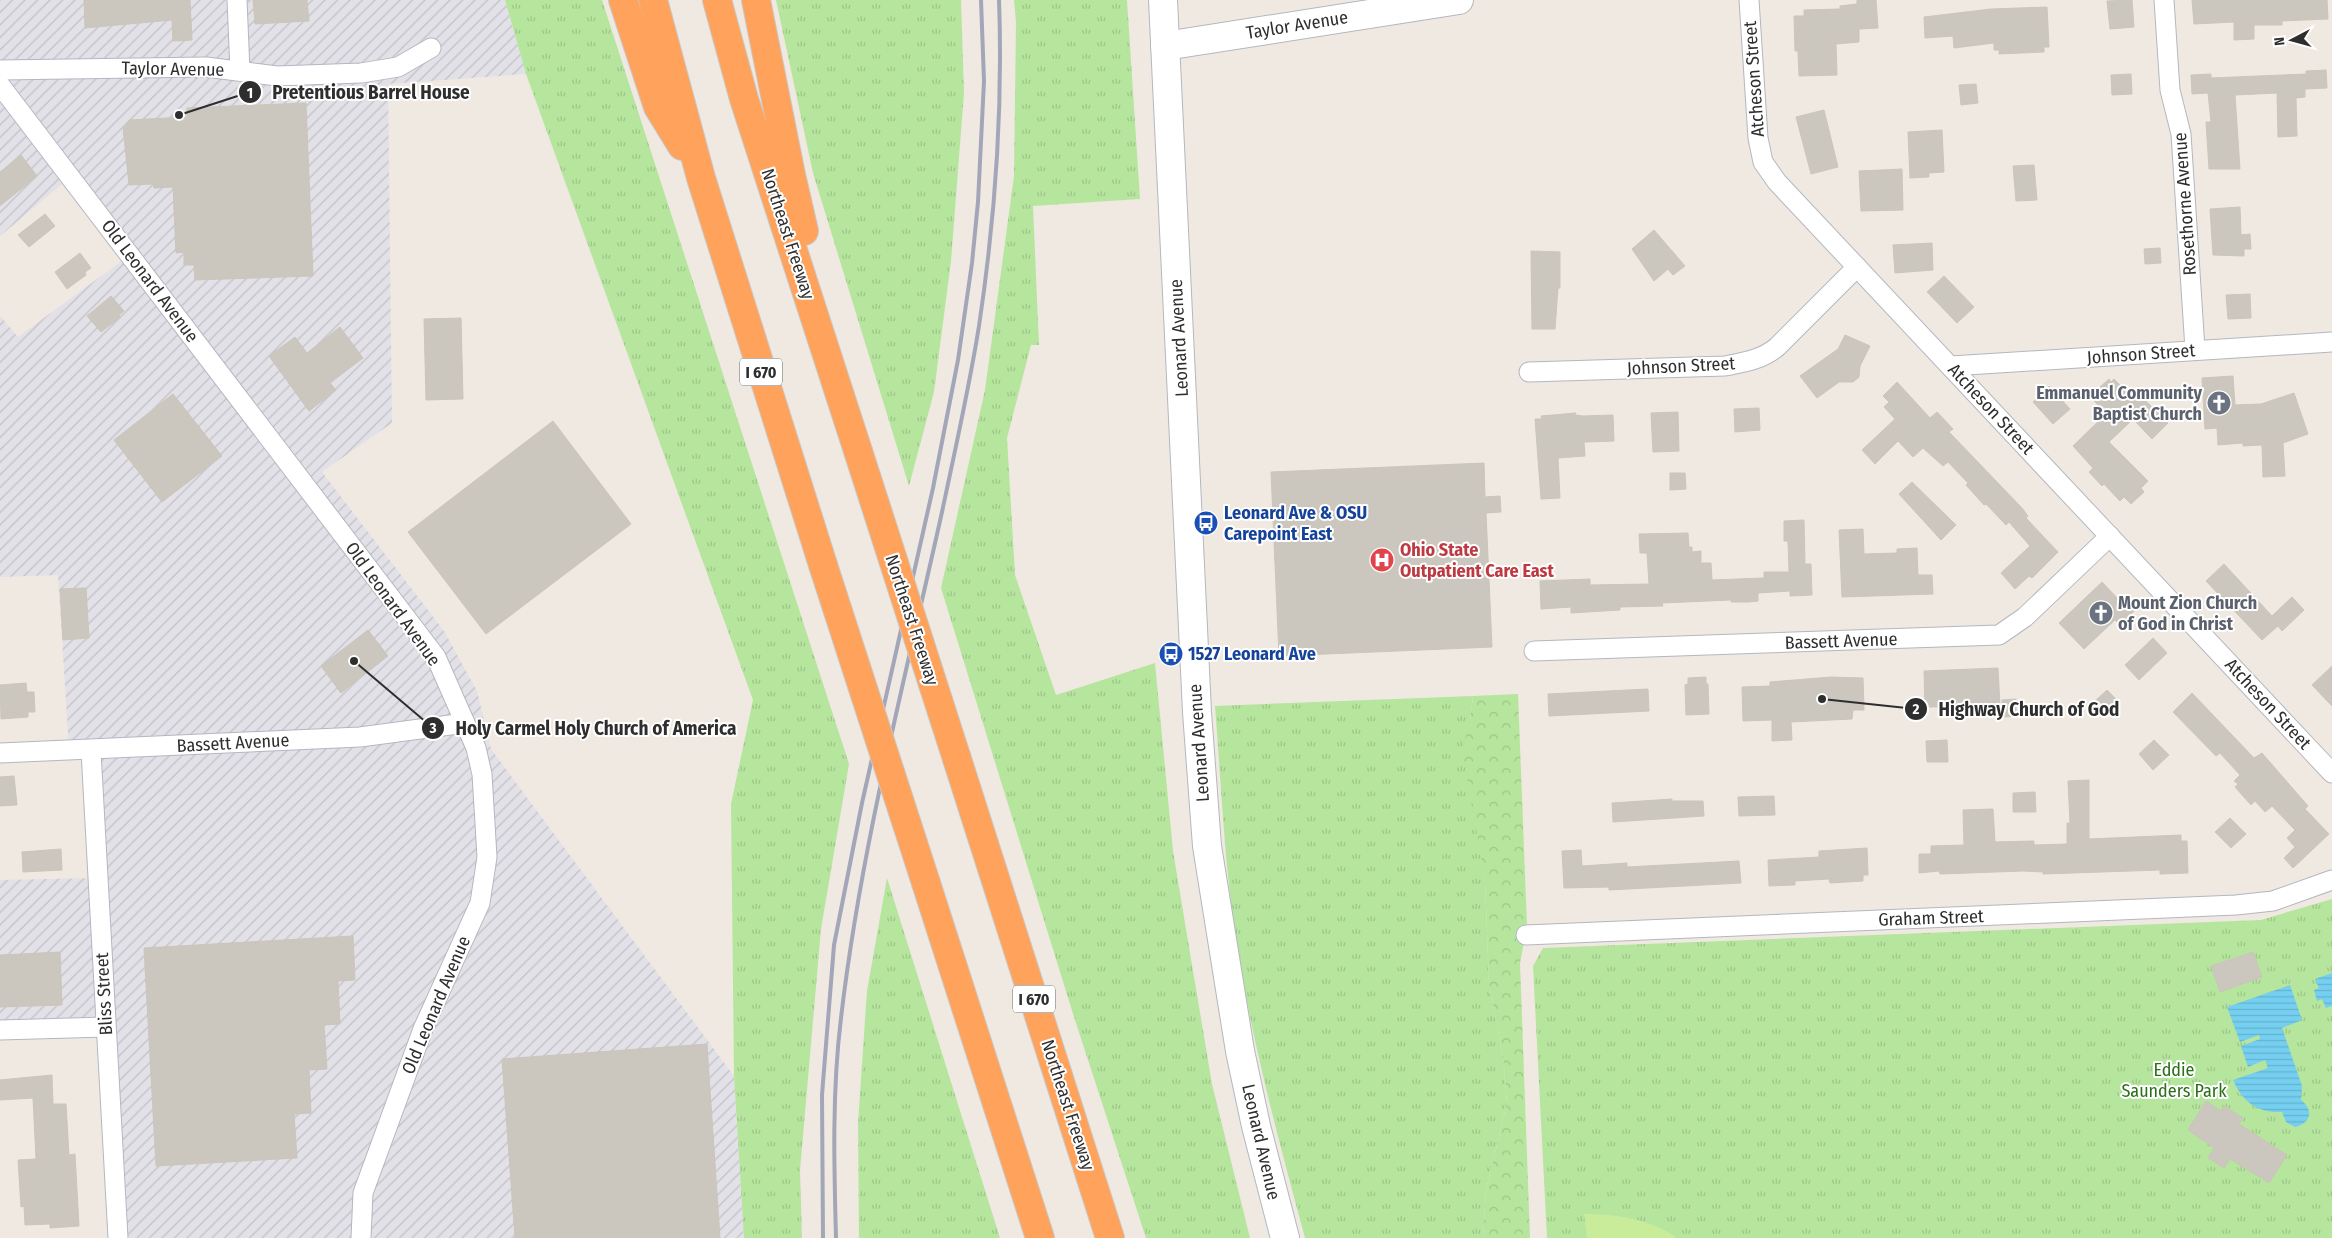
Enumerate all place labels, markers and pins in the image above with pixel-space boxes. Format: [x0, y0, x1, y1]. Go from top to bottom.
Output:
callout: Pretentious Barrel House [238, 75, 480, 109]
place label: Emmanuel Community Baptist Church [2036, 382, 2202, 425]
church icon: Emmanuel Community Baptist Church [2206, 390, 2232, 416]
place label: Leonard Ave & OSU Carepoint East [1224, 502, 1367, 545]
bus stop icon: Leonard Ave & OSU Carepoint East [1193, 510, 1219, 536]
place label: Ohio State Outpatient Care East [1400, 539, 1554, 582]
hospital icon: Ohio State Outpatient Care East [1369, 547, 1395, 573]
place label: Mount Zion Church of God in Christ [2118, 592, 2257, 635]
church icon: Mount Zion Church of God in Christ [2088, 600, 2114, 626]
bus stop icon: 1527 Leonard Ave [1158, 641, 1184, 667]
place label: 1527 Leonard Ave [1188, 643, 1316, 665]
callout: Highway Church of God [1904, 692, 2130, 726]
callout: Holy Carmel Holy Church of America [420, 711, 746, 745]

